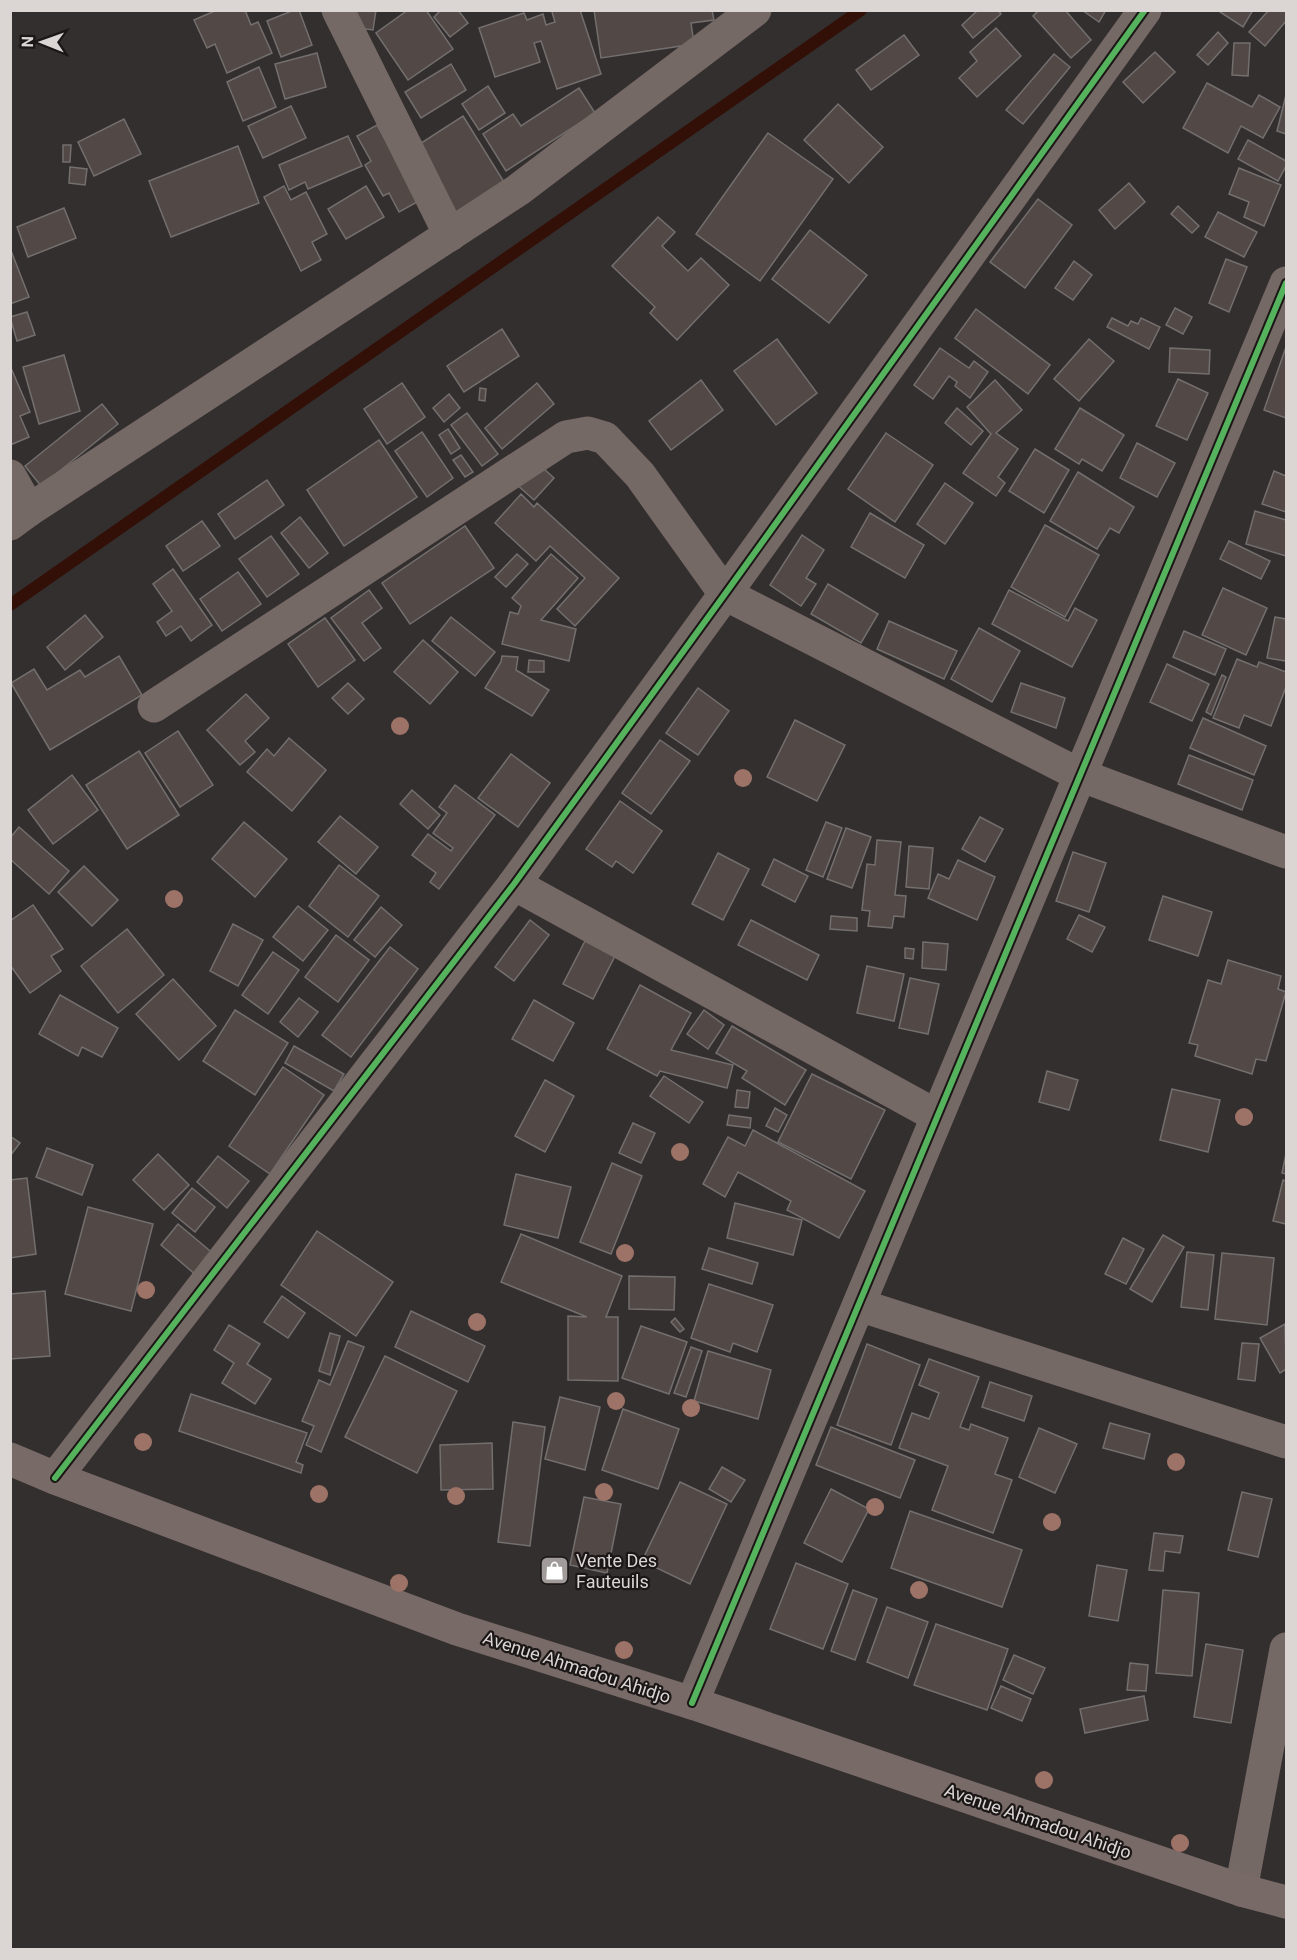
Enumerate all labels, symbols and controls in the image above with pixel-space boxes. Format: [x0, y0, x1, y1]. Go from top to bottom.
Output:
north arrow [12, 12, 72, 72]
text: N [18, 36, 37, 48]
place label: Vente Des Fauteuils [576, 1550, 657, 1592]
shop icon: Vente Des Fauteuils [539, 1554, 571, 1586]
street label: Avenue Ahmadou Ahidjo [480, 1627, 674, 1707]
street label: Avenue Ahmadou Ahidjo [942, 1779, 1134, 1863]

